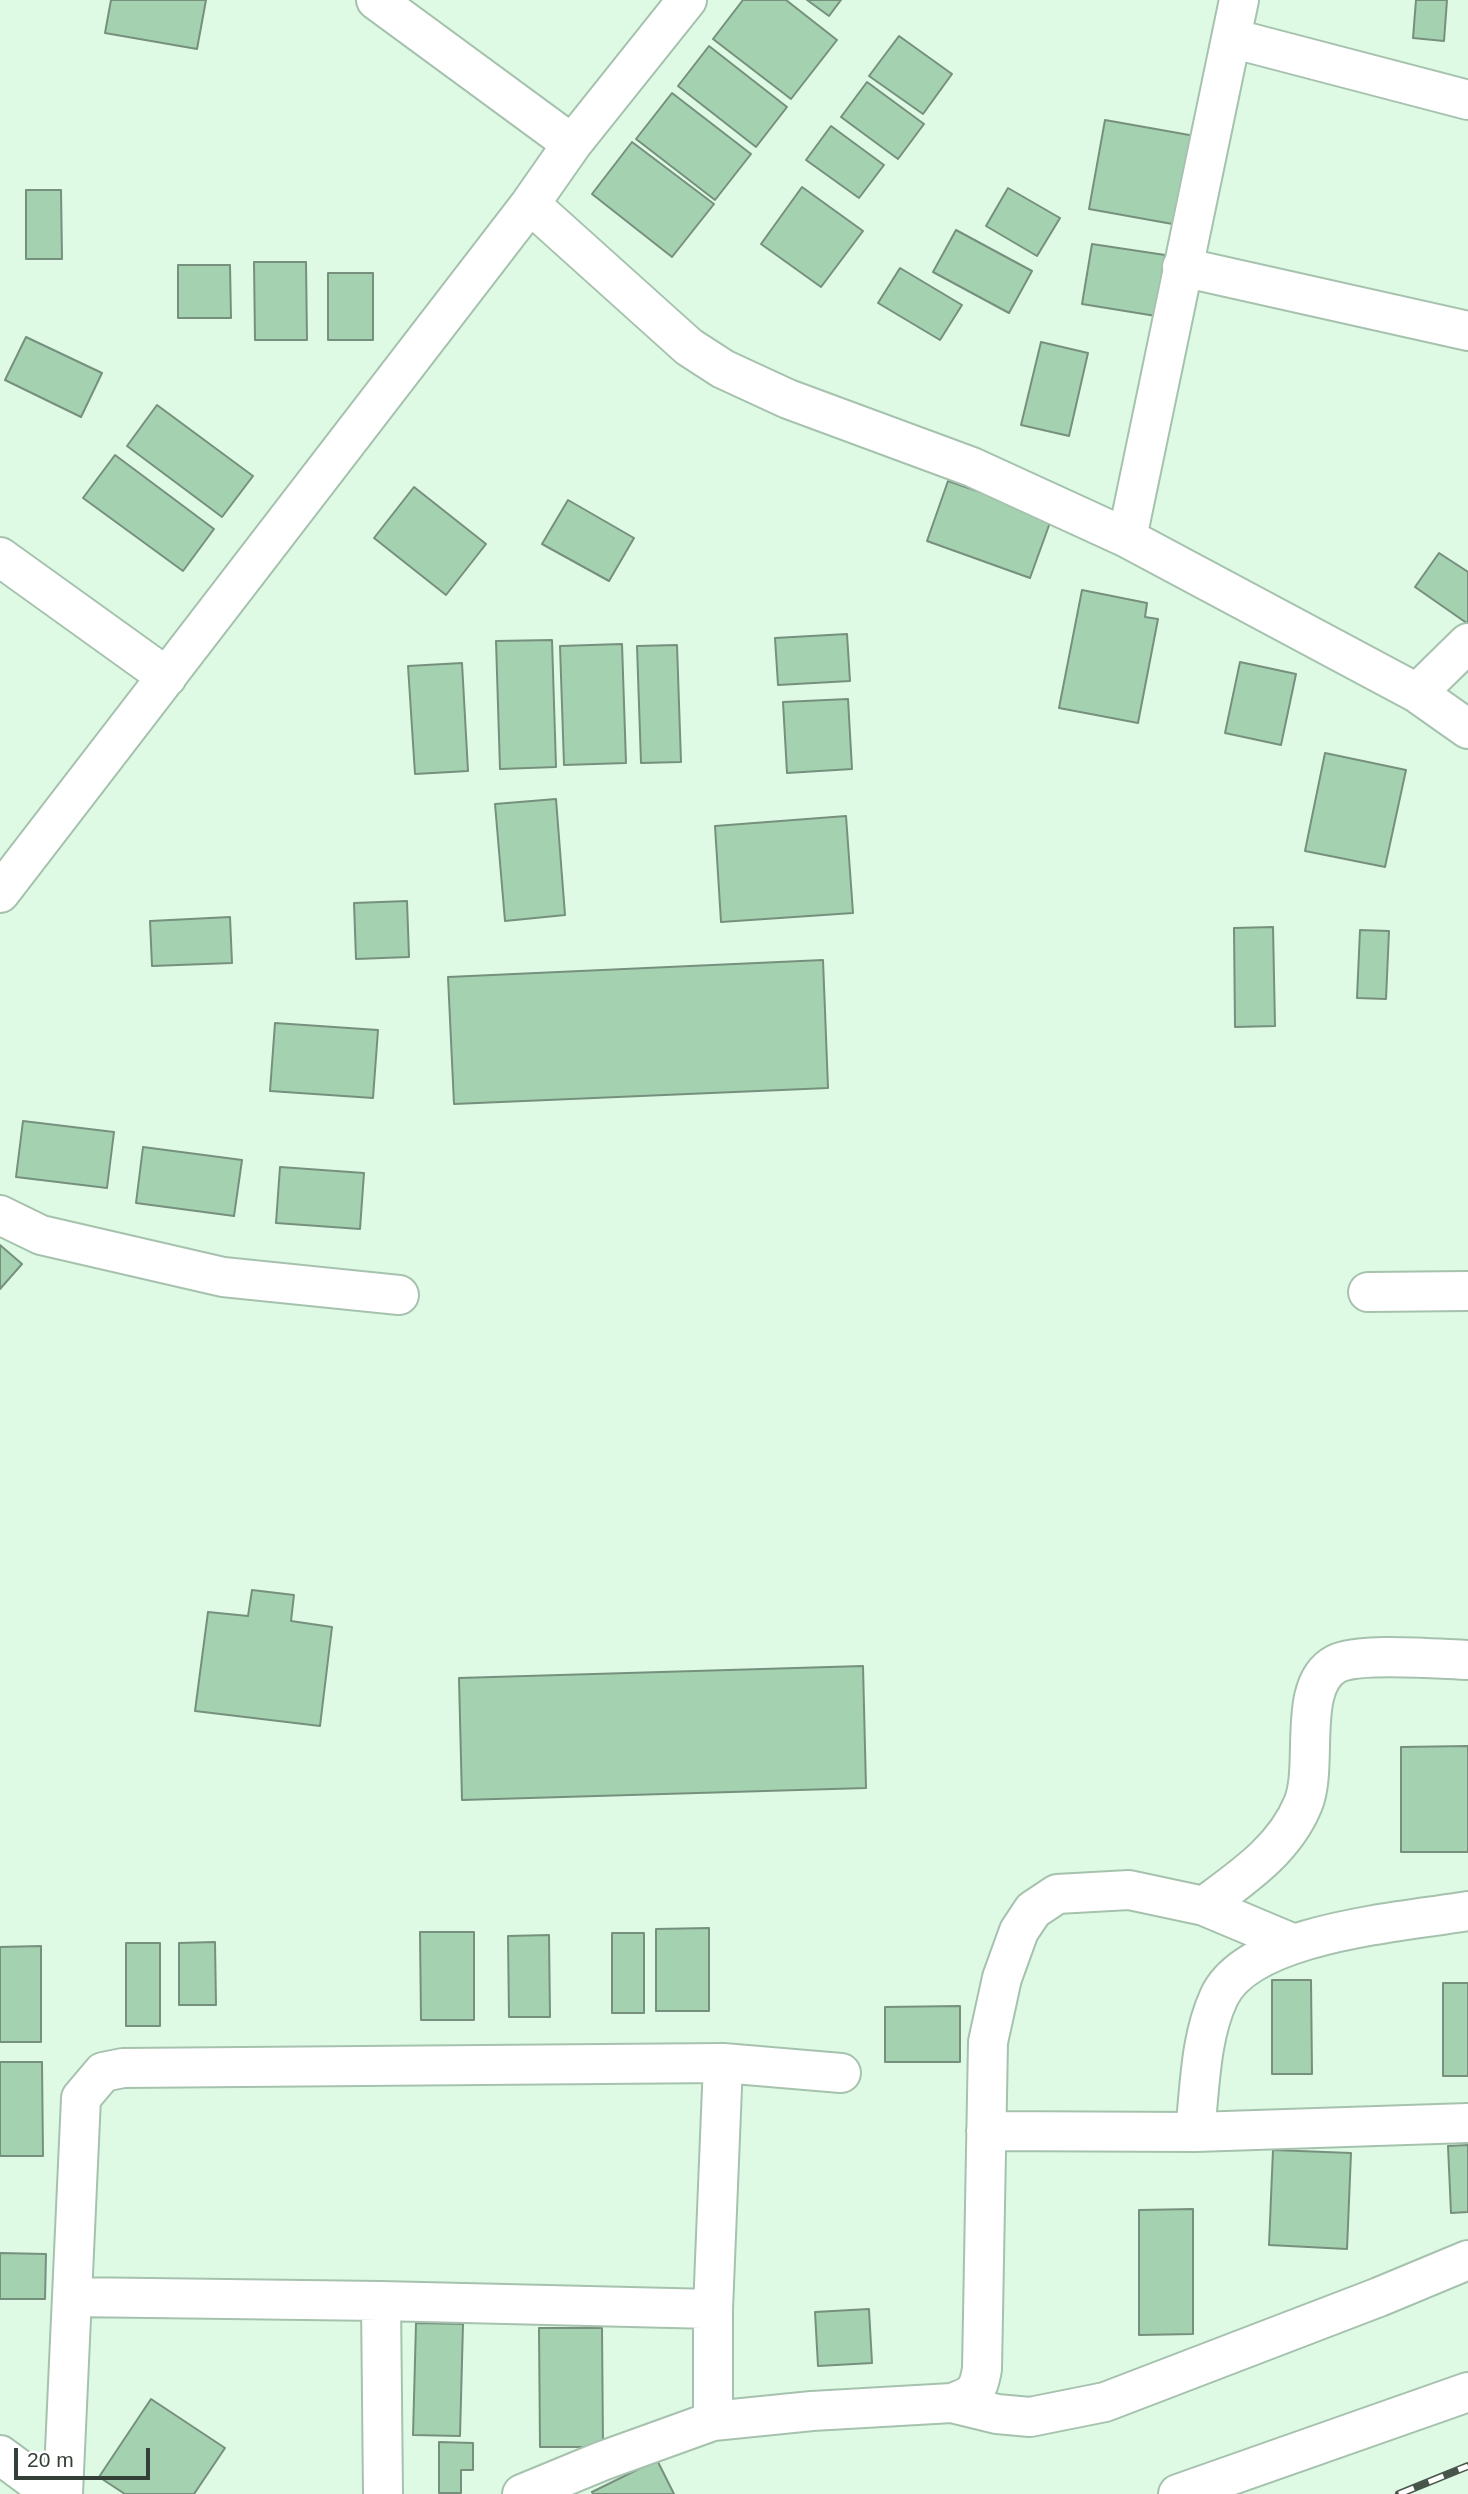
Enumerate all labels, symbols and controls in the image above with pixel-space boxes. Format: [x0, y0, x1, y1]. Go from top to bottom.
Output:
scale bar [18, 2434, 154, 2478]
text: 20 m [27, 2448, 74, 2471]

